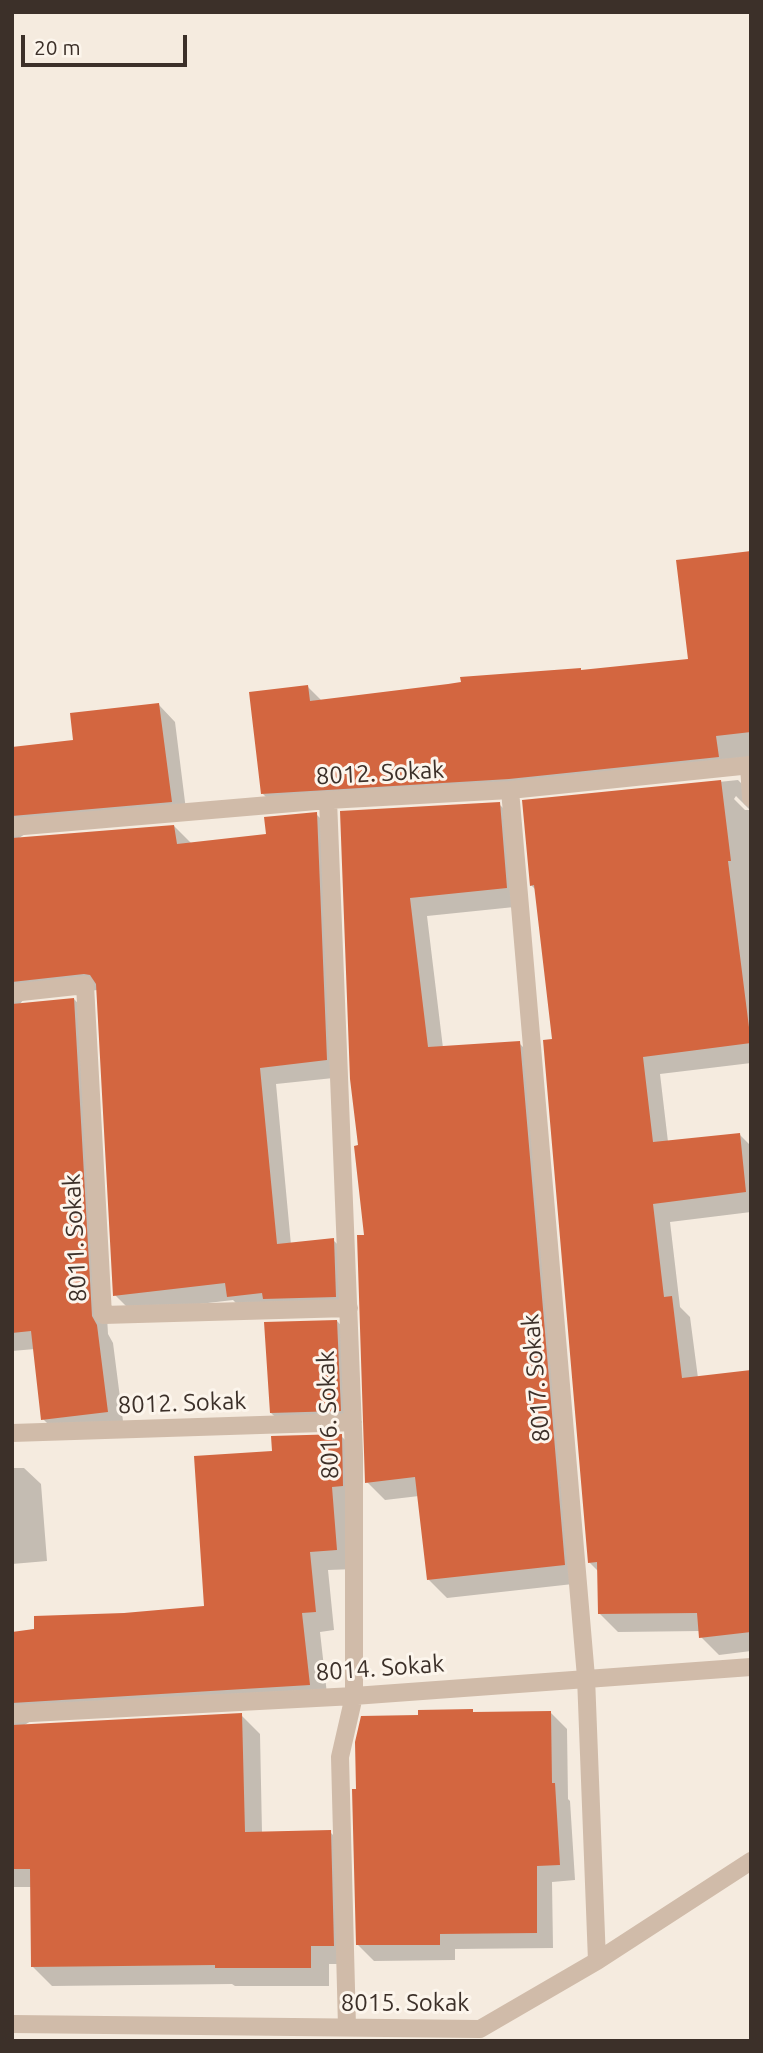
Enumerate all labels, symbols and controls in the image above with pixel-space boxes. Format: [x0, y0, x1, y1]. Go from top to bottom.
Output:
scale bar [24, 21, 191, 65]
text: 20 m [34, 35, 81, 59]
street label: 8012. Sokak [315, 755, 445, 791]
street label: 8011. Sokak [57, 1173, 93, 1303]
street label: 8017. Sokak [516, 1313, 556, 1443]
street label: 8016. Sokak [311, 1350, 345, 1480]
street label: 8012. Sokak [117, 1386, 247, 1420]
street label: 8014. Sokak [315, 1649, 445, 1687]
street label: 8015. Sokak [341, 1989, 469, 2017]

